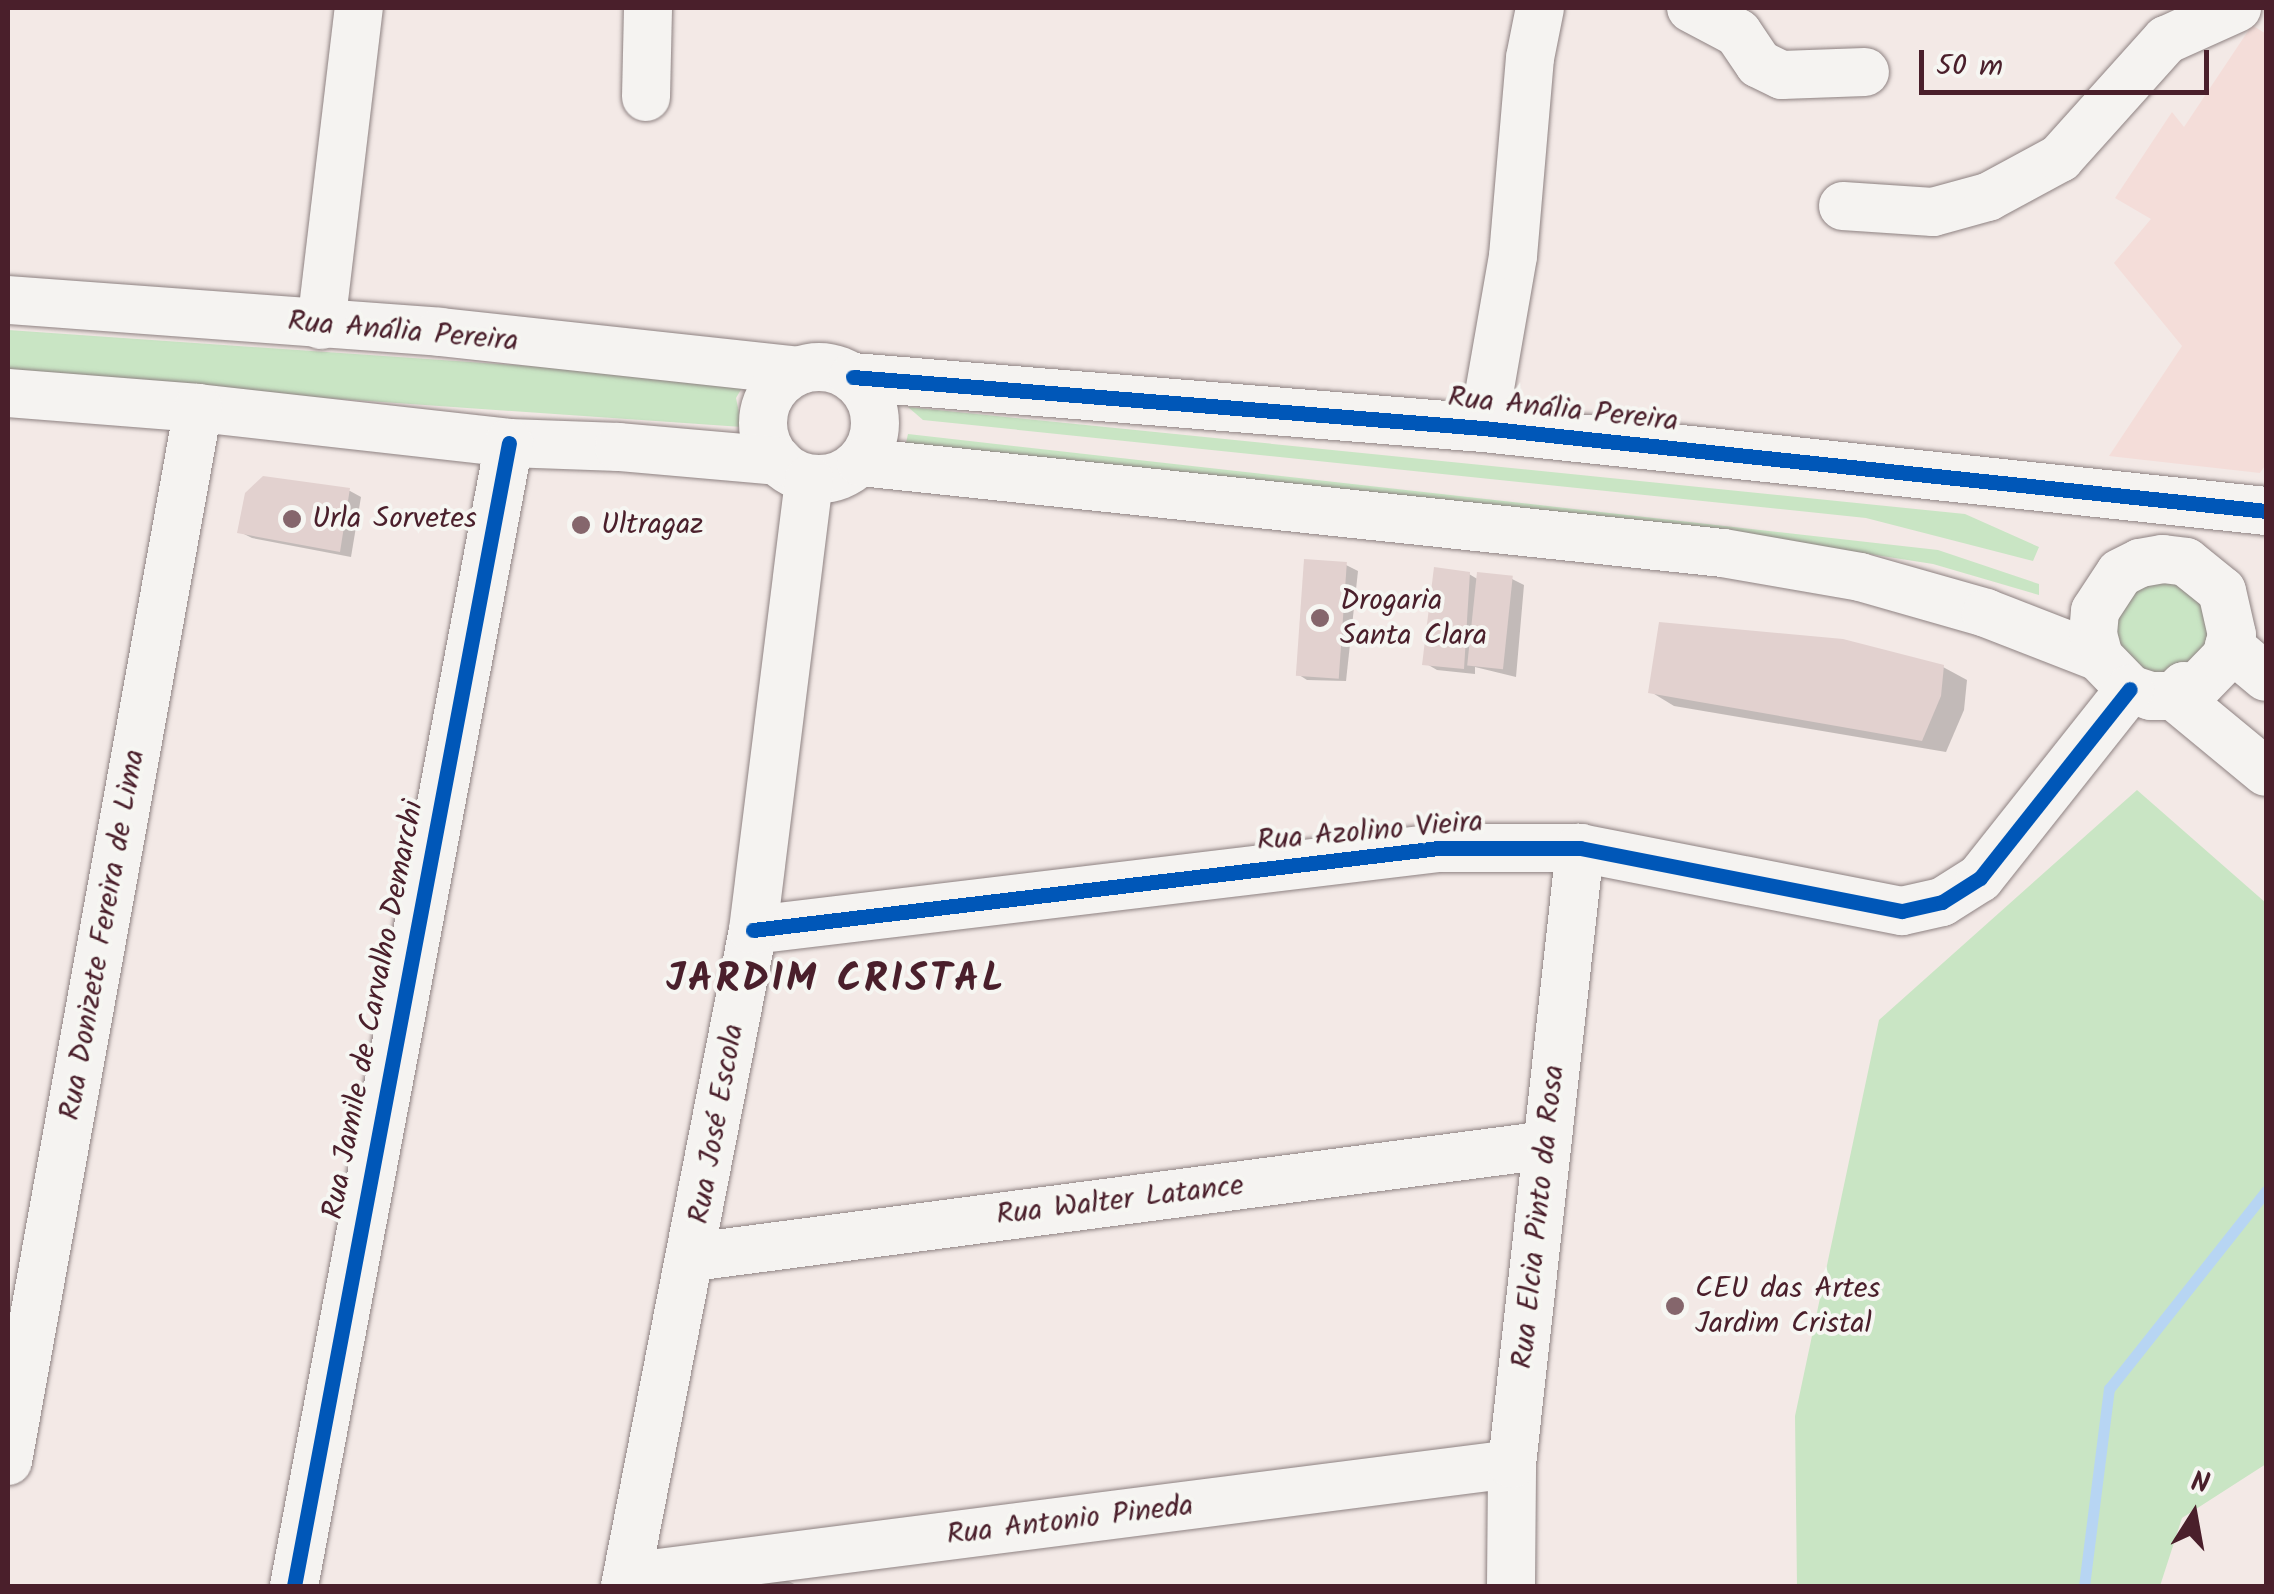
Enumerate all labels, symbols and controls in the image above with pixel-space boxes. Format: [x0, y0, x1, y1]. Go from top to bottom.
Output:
scale bar [1924, 30, 2214, 92]
text: 50 m [1936, 43, 2003, 91]
street label: Rua Anália Pereira [286, 304, 520, 360]
street label: Rua Anália Pereira [1446, 380, 1680, 440]
place label: Urla Sorvetes [312, 501, 477, 537]
place label: Ultragaz [601, 507, 703, 543]
marker: Urla Sorvetes [281, 508, 303, 530]
marker: Ultragaz [570, 514, 592, 536]
place label: Drogaria Santa Clara [1340, 583, 1487, 654]
marker: Drogaria Santa Clara [1309, 607, 1331, 629]
street label: Rua Donizete Fereira de Lima [53, 747, 153, 1123]
street label: Rua Jamile de Carvalho Demarchi [316, 798, 432, 1222]
street label: Rua Azolino Vieira [1255, 804, 1485, 860]
district label: JARDIM CRISTAL [666, 956, 1006, 1004]
street label: Rua José Escola [682, 1021, 752, 1227]
street label: Rua Elcia Pinto da Rosa [1505, 1063, 1573, 1371]
street label: Rua Walter Latance [994, 1168, 1246, 1234]
place label: CEU das Artes Jardim Cristal [1695, 1271, 1880, 1342]
marker: CEU das Artes Jardim Cristal [1664, 1295, 1686, 1317]
text: N [2187, 1460, 2213, 1508]
north arrow [2144, 1464, 2244, 1564]
street label: Rua Antonio Pineda [945, 1488, 1195, 1554]

